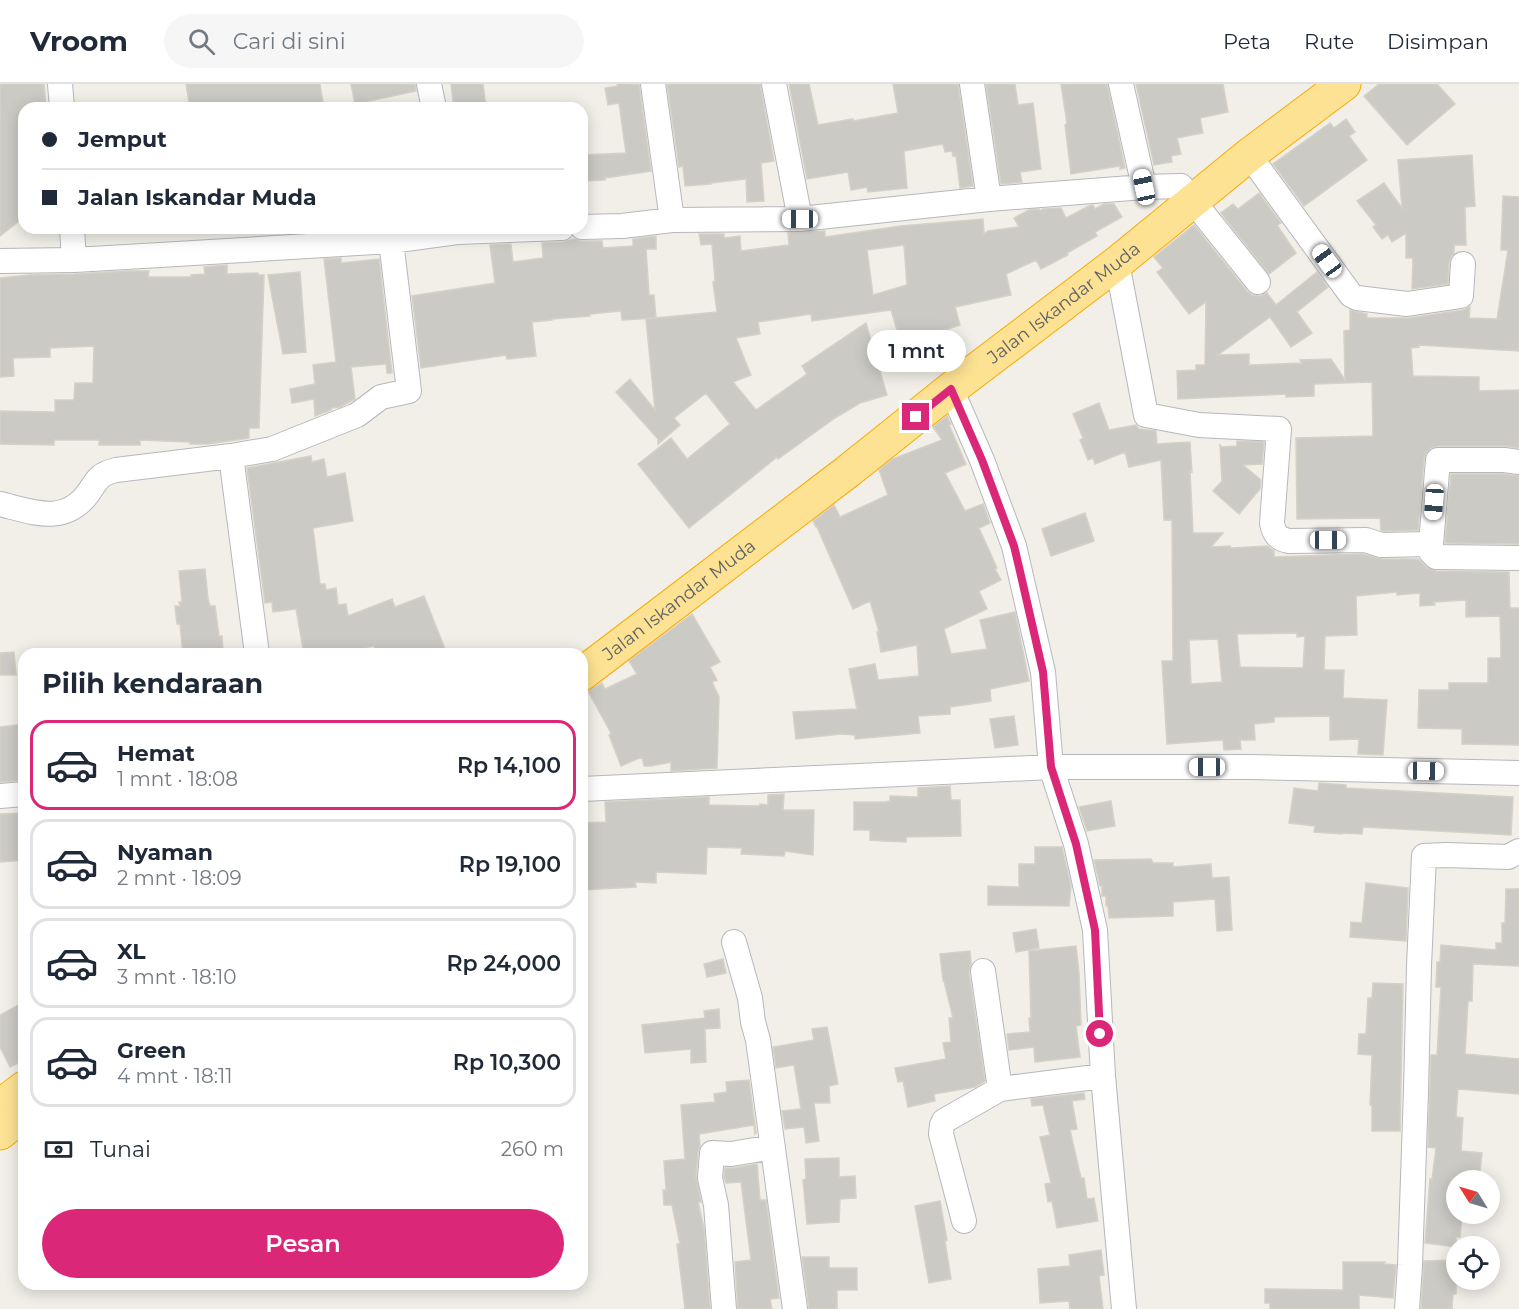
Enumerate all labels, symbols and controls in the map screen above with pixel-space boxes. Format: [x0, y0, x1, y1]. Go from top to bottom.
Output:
search box [164, 14, 584, 68]
text: Vroom [30, 24, 128, 58]
icon: search [185, 25, 218, 58]
text: Cari di sini [233, 28, 346, 55]
text: Peta [1223, 29, 1271, 54]
text: Rute [1304, 29, 1354, 54]
text: Disimpan [1387, 29, 1489, 54]
text: Jemput [78, 126, 167, 153]
car [1131, 168, 1157, 206]
text: Jalan Iskandar Muda [78, 184, 316, 211]
car [782, 210, 818, 228]
street label: Jalan Iskandar Muda [982, 238, 1145, 369]
car [1309, 241, 1345, 281]
callout: 1 mnt [866, 330, 966, 372]
text: 1 mnt [888, 339, 945, 363]
route end [902, 403, 929, 430]
car [1424, 483, 1444, 521]
car [1310, 531, 1346, 549]
street label: Jalan Iskandar Muda [597, 535, 760, 666]
text: Pilih kendaraan [42, 667, 263, 700]
icon: car [45, 738, 99, 792]
text: Hemat [117, 740, 195, 767]
text: Rp 14,100 [457, 752, 561, 779]
car [1189, 758, 1225, 776]
car [1408, 762, 1444, 780]
text: 1 mnt · 18:08 [117, 767, 238, 791]
icon: car [45, 837, 99, 891]
text: Nyaman [117, 839, 213, 866]
text: Rp 19,100 [459, 851, 561, 878]
text: 2 mnt · 18:09 [117, 866, 242, 890]
icon: car [45, 936, 99, 990]
text: XL [117, 938, 146, 965]
text: Rp 24,000 [446, 950, 561, 977]
text: 3 mnt · 18:10 [117, 965, 237, 989]
route start [1086, 1020, 1113, 1047]
icon: car [45, 1035, 99, 1089]
text: Green [117, 1037, 186, 1064]
text: Rp 10,300 [453, 1049, 561, 1076]
text: 4 mnt · 18:11 [117, 1064, 233, 1088]
icon: cash [42, 1133, 75, 1166]
text: Tunai [90, 1136, 151, 1163]
text: 260 m [501, 1137, 564, 1161]
north arrow [1446, 1170, 1500, 1224]
map controls [1446, 1170, 1500, 1290]
button: Pesan [42, 1209, 564, 1278]
button: locate [1446, 1236, 1500, 1290]

